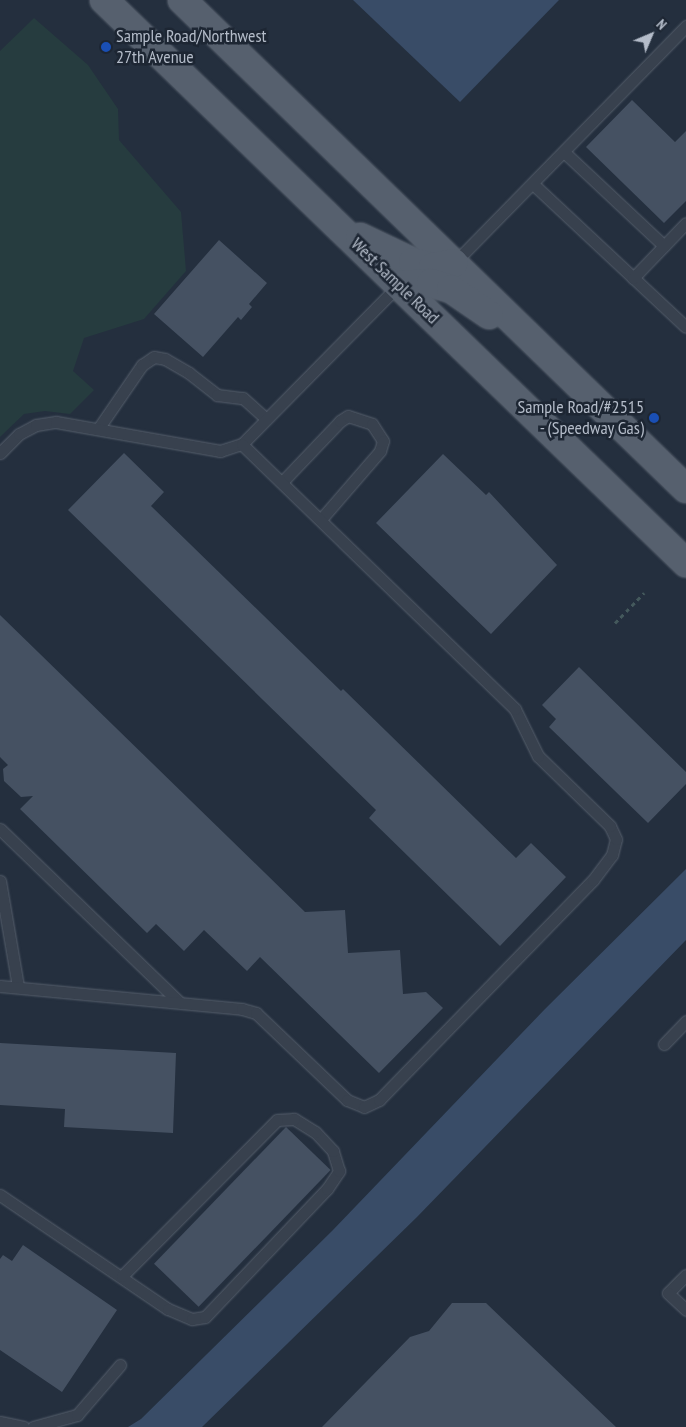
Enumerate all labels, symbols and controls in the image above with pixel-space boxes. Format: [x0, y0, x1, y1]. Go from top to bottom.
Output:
north arrow [626, 10, 676, 60]
text: N [653, 15, 671, 33]
place label: Sample Road/Northwest 27th Avenue [116, 26, 267, 68]
marker: Sample Road/Northwest 27th Avenue [100, 41, 112, 53]
street label: West Sample Road [346, 234, 444, 328]
place label: Sample Road/#2515 - (Speedway Gas) [518, 397, 644, 439]
marker: Sample Road/#2515 - (Speedway Gas) [648, 412, 660, 424]

